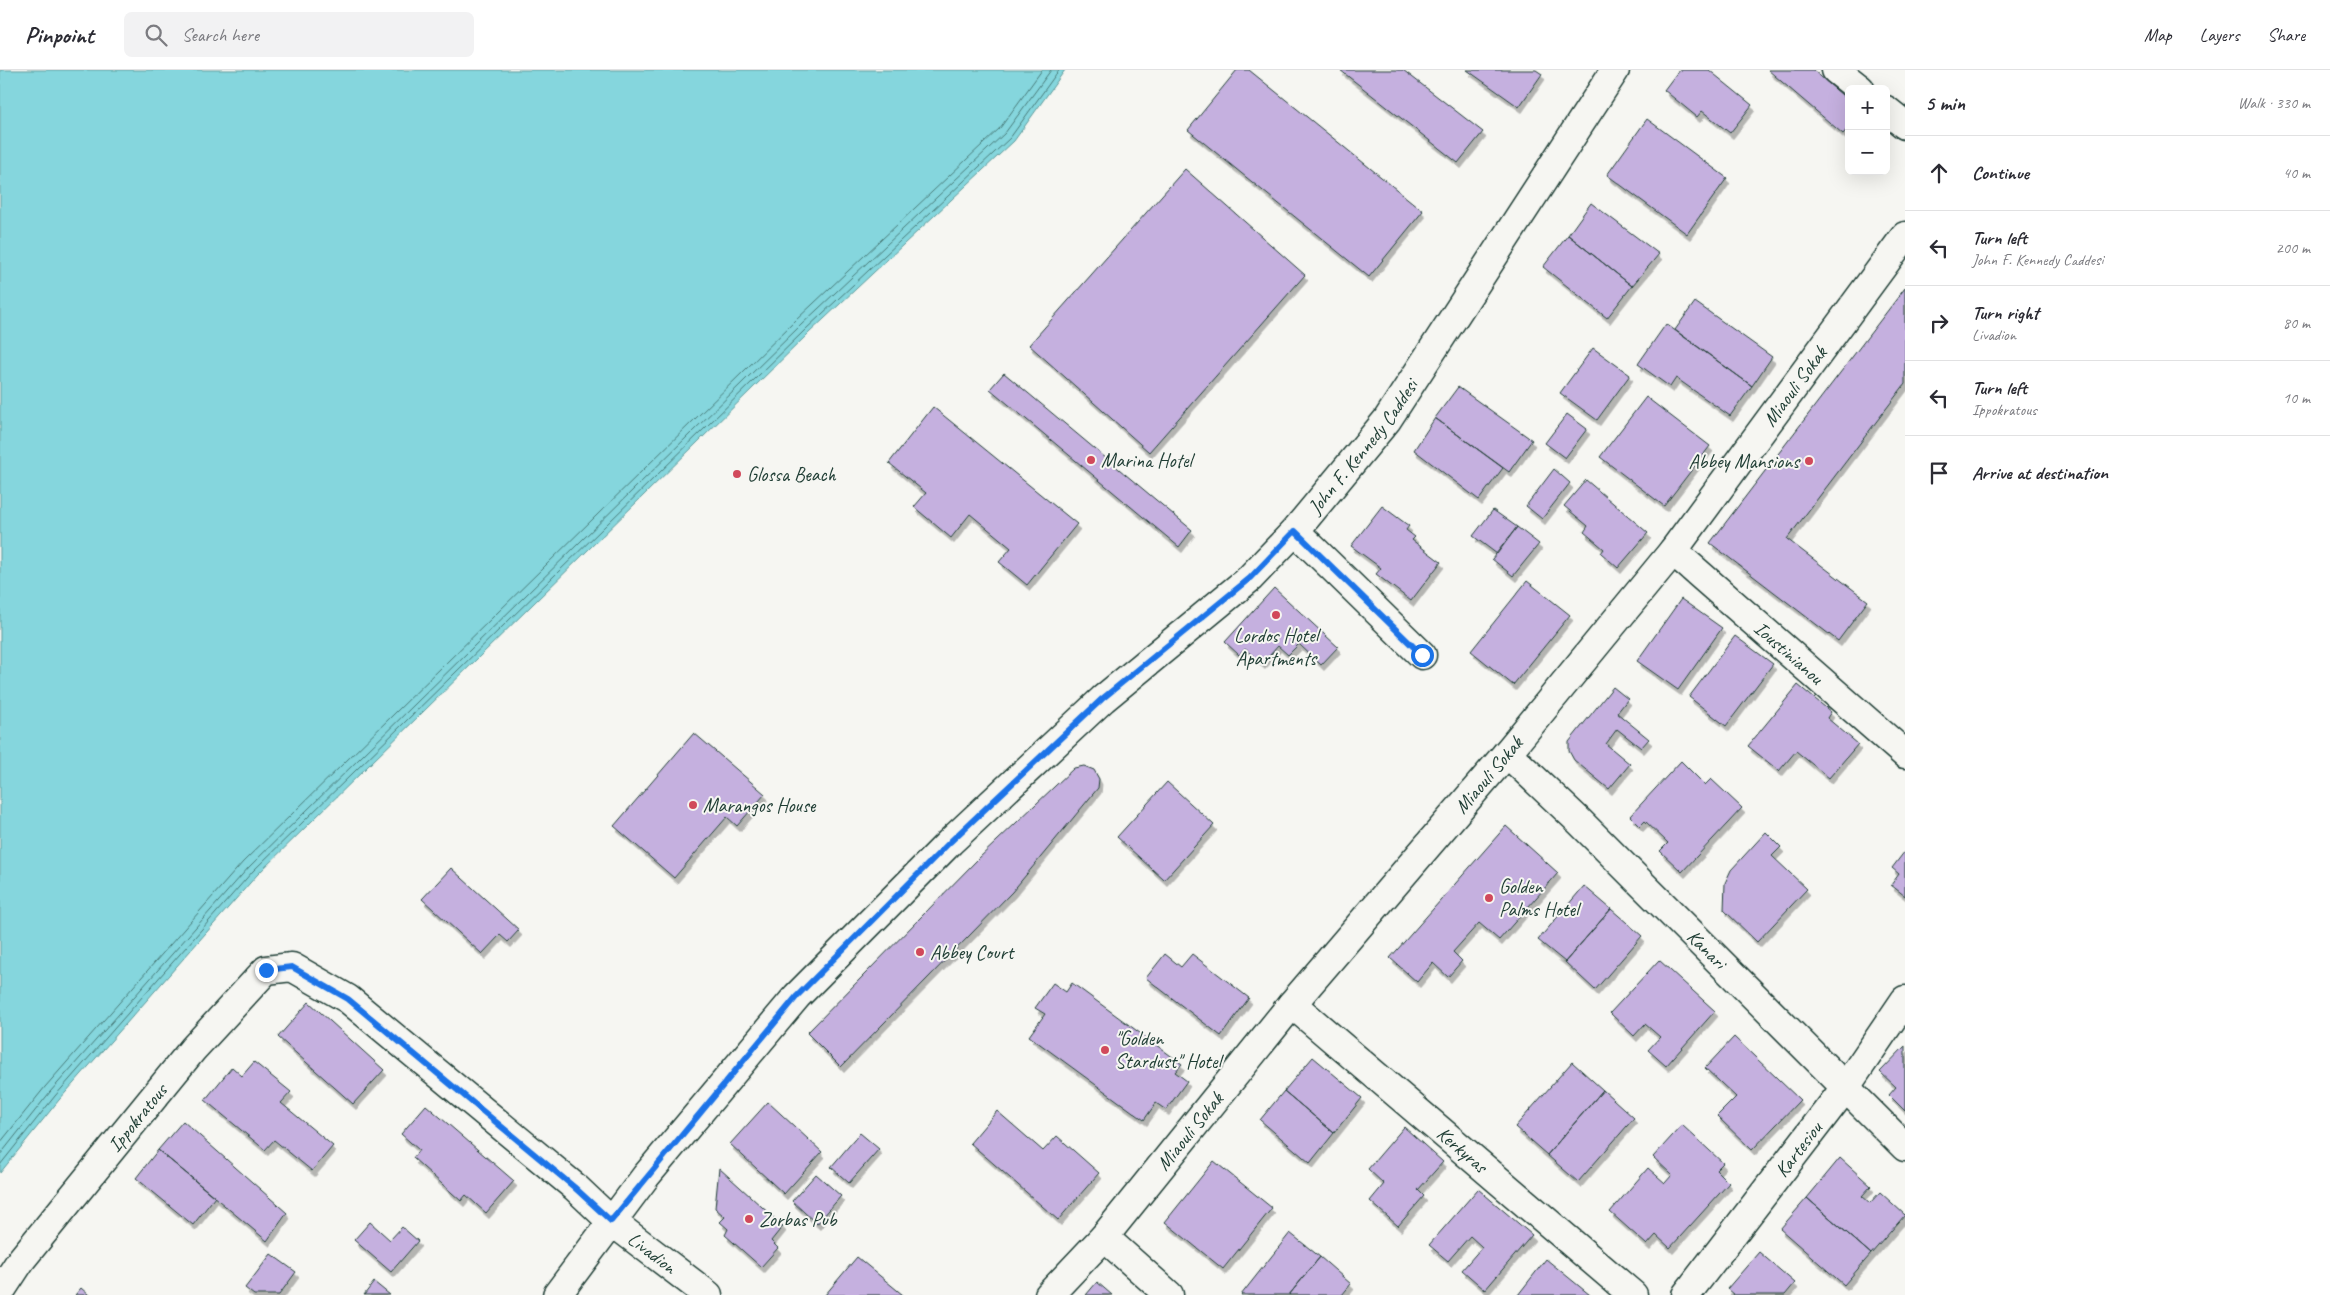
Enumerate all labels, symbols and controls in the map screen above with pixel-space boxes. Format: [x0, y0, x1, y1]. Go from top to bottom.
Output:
search box [124, 12, 474, 57]
text: Pinpoint [25, 20, 94, 50]
icon: search [142, 21, 170, 49]
text: Search here [182, 23, 259, 47]
text: Map [2144, 24, 2172, 46]
text: Layers [2200, 24, 2239, 46]
text: Share [2267, 24, 2305, 46]
map controls [1845, 85, 1890, 175]
button: + [1845, 85, 1890, 130]
text: 5 min [1925, 90, 1965, 116]
text: Walk · 330 m [2238, 93, 2310, 113]
button: − [1845, 130, 1890, 175]
icon: ahead [1925, 159, 1953, 187]
text: Continue [1972, 161, 2029, 185]
text: 40 m [2283, 163, 2310, 183]
text: Turn left [1972, 226, 2027, 250]
icon: left [1925, 234, 1953, 262]
text: 200 m [2276, 238, 2310, 258]
text: John F. Kennedy Caddesi [1972, 250, 2103, 270]
text: Turn right [1972, 301, 2039, 325]
icon: right [1925, 309, 1953, 337]
text: 80 m [2283, 313, 2310, 333]
text: Livadion [1972, 325, 2016, 345]
street label: Miaouli Sokak [1757, 340, 1834, 431]
street label: John F. Kennedy Caddesi [1302, 373, 1425, 520]
text: Turn left [1972, 376, 2027, 400]
icon: left [1925, 384, 1953, 412]
text: 10 m [2283, 388, 2310, 408]
text: Ippokratous [1972, 400, 2037, 420]
place label: Marina Hotel [1101, 448, 1196, 473]
place label: Abbey Mansions [1689, 449, 1801, 474]
marker: Marina Hotel [1085, 454, 1097, 466]
marker: Abbey Mansions [1803, 455, 1815, 467]
icon: arrive [1925, 459, 1953, 487]
text: Arrive at destination [1972, 461, 2108, 485]
place label: Glossa Beach [747, 462, 837, 487]
marker: Glossa Beach [731, 468, 743, 480]
marker: Lordos Hotel Apartments [1270, 609, 1282, 621]
street label: Ioustinianou [1749, 616, 1830, 691]
place label: Lordos Hotel Apartments [1234, 623, 1322, 671]
route start [1411, 644, 1434, 667]
street label: Miaouli Sokak [1449, 730, 1529, 819]
place label: Marangos House [703, 793, 817, 818]
marker: Marangos House [687, 799, 699, 811]
place label: Golden Palms Hotel [1499, 874, 1582, 922]
marker: Golden Palms Hotel [1483, 892, 1495, 904]
street label: Kanari [1682, 924, 1733, 976]
place label: Abbey Court [930, 940, 1016, 965]
marker: Abbey Court [914, 946, 926, 958]
route end [255, 959, 278, 982]
place label: "Golden Stardust" Hotel [1115, 1026, 1224, 1074]
marker: "Golden Stardust" Hotel [1099, 1044, 1111, 1056]
street label: Ippokratous [102, 1077, 174, 1157]
street label: Miaouli Sokak [1151, 1086, 1230, 1176]
street label: Kartesiou [1769, 1115, 1829, 1182]
street label: Kerkyras [1431, 1121, 1494, 1180]
place label: Zorbas Pub [759, 1207, 838, 1232]
marker: Zorbas Pub [743, 1213, 755, 1225]
street label: Livadion [623, 1226, 682, 1280]

